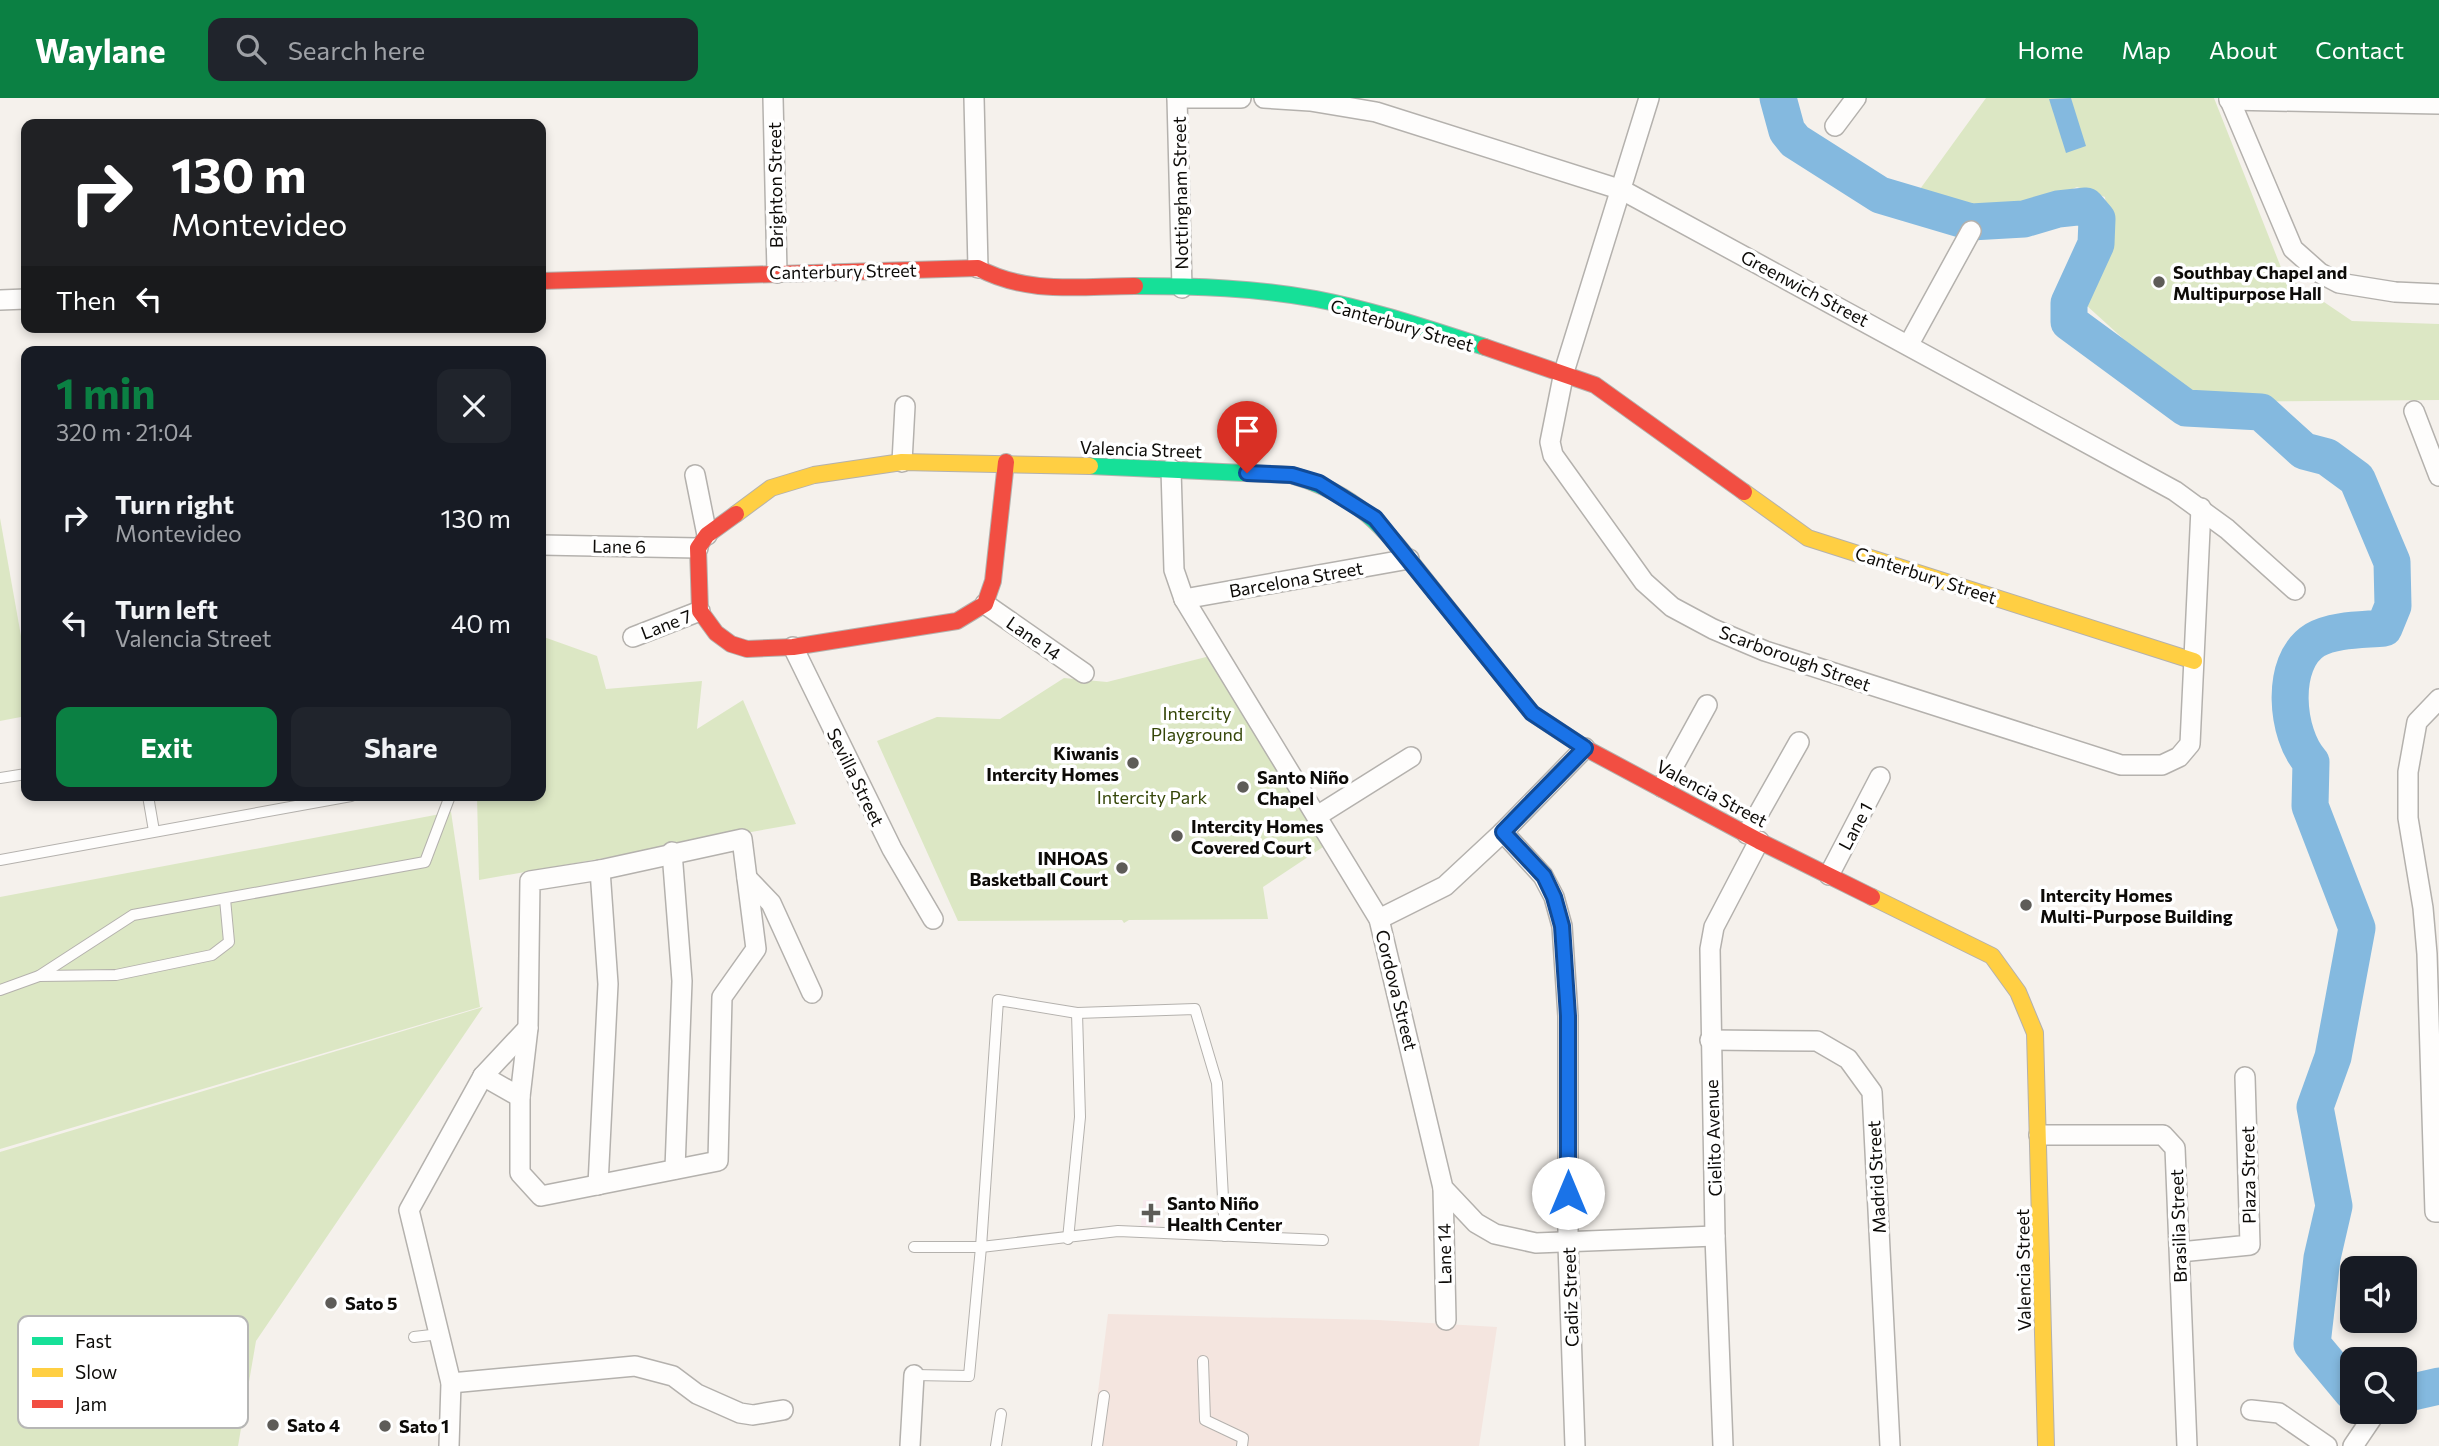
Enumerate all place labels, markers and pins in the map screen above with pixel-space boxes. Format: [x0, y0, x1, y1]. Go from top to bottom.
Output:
place label: Southbay Chapel and Multipurpose Hall [2173, 261, 2347, 304]
marker: Southbay Chapel and Multipurpose Hall [2151, 274, 2167, 290]
pin [1217, 401, 1277, 473]
place label: Kiwanis Intercity Homes [986, 742, 1119, 785]
marker: Kiwanis Intercity Homes [1125, 755, 1141, 771]
place label: Santo Niño Chapel [1257, 766, 1349, 809]
marker: Santo Niño Chapel [1235, 779, 1251, 795]
place label: Intercity Homes Covered Court [1191, 815, 1324, 858]
marker: Intercity Homes Covered Court [1169, 828, 1185, 844]
place label: INHOAS Basketball Court [970, 847, 1108, 890]
marker: INHOAS Basketball Court [1114, 860, 1130, 876]
place label: Intercity Homes Multi-Purpose Building [2040, 884, 2233, 927]
marker: Intercity Homes Multi-Purpose Building [2018, 897, 2034, 913]
place label: Santo Niño Health Center [1167, 1192, 1283, 1235]
marker: Santo Niño Health Center [1141, 1203, 1161, 1223]
place label: Sato 5 [345, 1292, 398, 1314]
marker: Sato 5 [323, 1295, 339, 1311]
place label: Sato 4 [287, 1414, 340, 1436]
place label: Sato 1 [399, 1415, 449, 1437]
marker: Sato 4 [265, 1417, 281, 1433]
marker: Sato 1 [377, 1418, 393, 1434]

